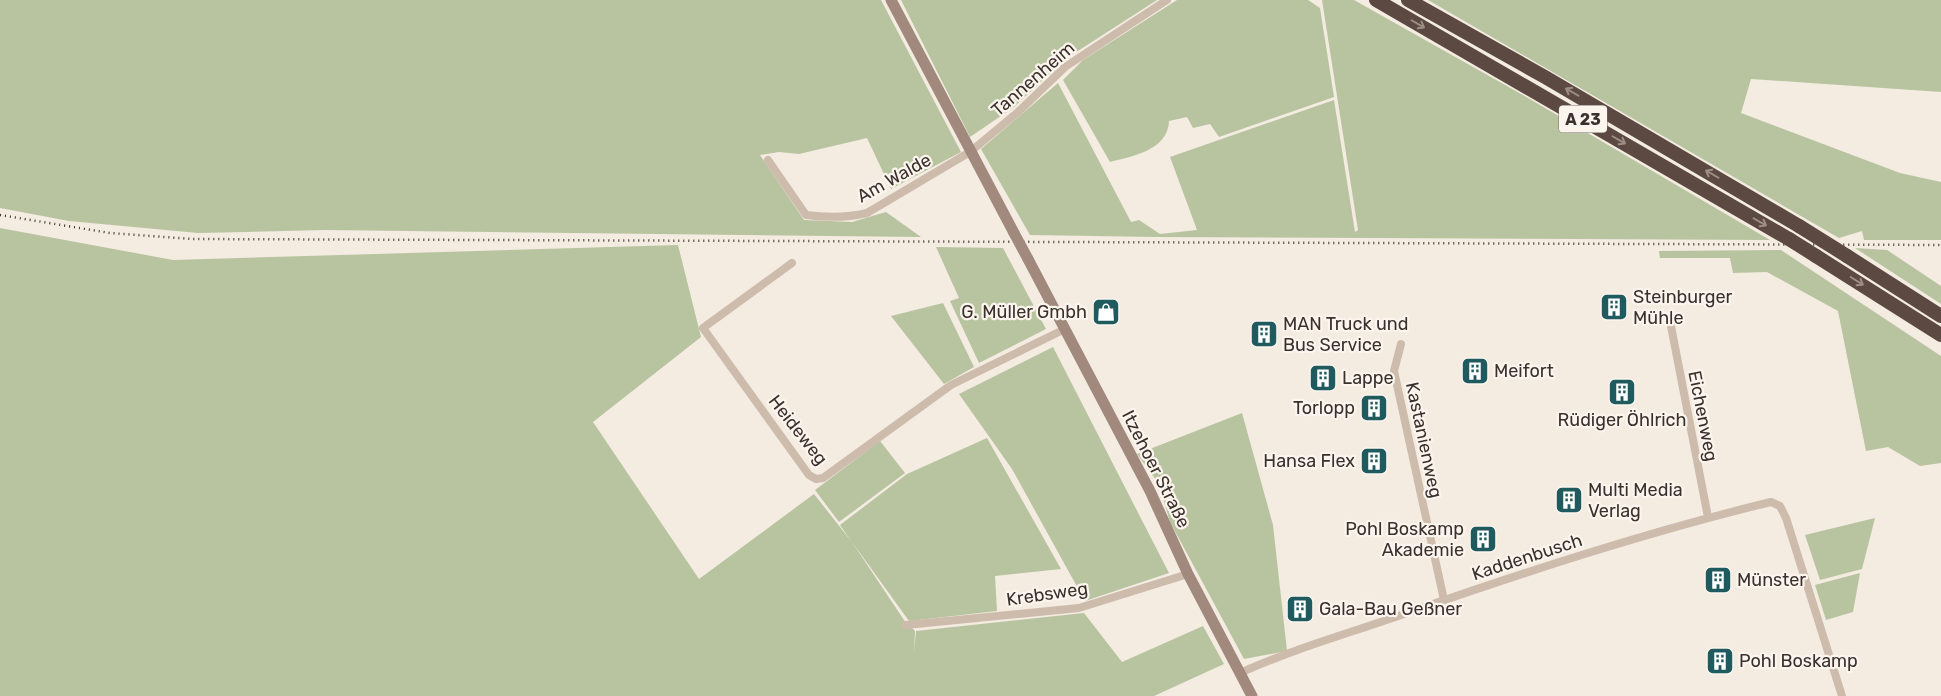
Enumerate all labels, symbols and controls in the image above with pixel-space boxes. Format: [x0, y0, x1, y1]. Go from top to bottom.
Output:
one-way arrow [1410, 20, 1425, 30]
street label: Tannenheim [987, 37, 1079, 121]
one-way arrow [1565, 87, 1579, 97]
road number: A 23 [1559, 106, 1607, 132]
one-way arrow [1612, 136, 1626, 146]
street label: Am Walde [853, 149, 935, 207]
one-way arrow [1705, 169, 1719, 179]
one-way arrow [1752, 218, 1766, 228]
one-way arrow [1850, 276, 1864, 287]
place label: Steinburger Mühle [1633, 286, 1733, 329]
building icon: Steinburger Mühle [1599, 292, 1629, 322]
shop icon: G. Müller Gmbh [1091, 297, 1121, 327]
place label: G. Müller Gmbh [961, 301, 1087, 323]
place label: MAN Truck und Bus Service [1283, 313, 1408, 356]
building icon: MAN Truck und Bus Service [1249, 319, 1279, 349]
building icon: Meifort [1460, 356, 1490, 386]
place label: Meifort [1494, 360, 1554, 382]
building icon: Lappe [1308, 363, 1338, 393]
place label: Lappe [1342, 367, 1394, 389]
street label: Eichenweg [1683, 369, 1723, 463]
building icon: Rüdiger Öhlrich [1607, 377, 1637, 407]
street label: Kastanienweg [1401, 380, 1447, 500]
street label: Heideweg [764, 391, 832, 469]
building icon: Torlopp [1359, 393, 1389, 423]
place label: Torlopp [1293, 397, 1355, 419]
street label: Itzehoer Straße [1117, 407, 1195, 531]
place label: Rüdiger Öhlrich [1558, 409, 1686, 431]
building icon: Hansa Flex [1359, 446, 1389, 476]
place label: Hansa Flex [1263, 450, 1355, 472]
place label: Multi Media Verlag [1588, 479, 1683, 522]
building icon: Multi Media Verlag [1554, 485, 1584, 515]
place label: Pohl Boskamp Akademie [1345, 518, 1464, 561]
building icon: Pohl Boskamp Akademie [1468, 524, 1498, 554]
street label: Kaddenbusch [1469, 529, 1585, 585]
building icon: Münster [1703, 565, 1733, 595]
place label: Münster [1737, 569, 1806, 591]
street label: Krebsweg [1005, 577, 1089, 611]
building icon: Gala-Bau Geßner [1285, 594, 1315, 624]
place label: Gala-Bau Geßner [1319, 598, 1462, 620]
building icon: Pohl Boskamp [1705, 646, 1735, 676]
place label: Pohl Boskamp [1739, 650, 1858, 672]

